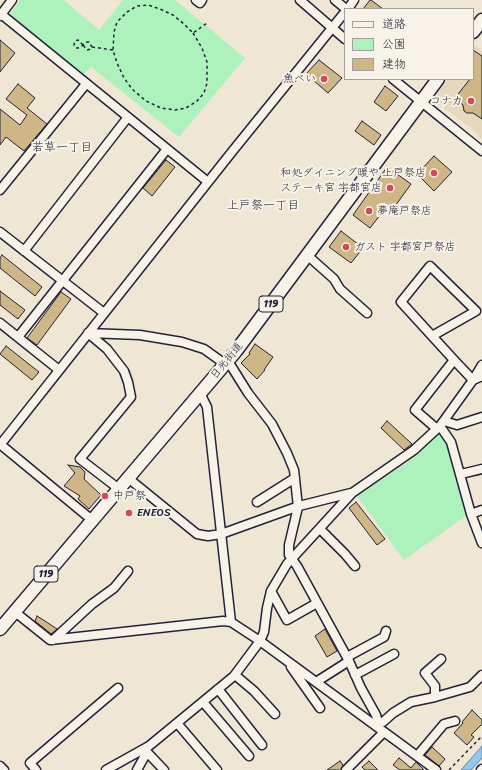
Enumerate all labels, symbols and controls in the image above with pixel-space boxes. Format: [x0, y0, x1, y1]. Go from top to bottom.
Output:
legend [344, 8, 474, 80]
text: 道路 [382, 13, 406, 35]
text: 公園 [382, 33, 406, 55]
text: 建物 [382, 53, 406, 75]
place label: 魚べい [283, 72, 316, 86]
marker: 魚べい [319, 74, 329, 84]
place label: コナカ [430, 94, 463, 108]
marker: コナカ [466, 96, 476, 106]
district label: 若草一丁目 [32, 141, 92, 155]
place label: 和処ダイニング暖や 上戸祭店 [280, 166, 426, 180]
marker: 和処ダイニング暖や 上戸祭店 [429, 168, 439, 178]
place label: ステーキ宮 宇都宮店 [280, 181, 382, 195]
marker: ステーキ宮 宇都宮店 [385, 183, 395, 193]
district label: 上戸祭一丁目 [227, 199, 299, 213]
place label: 夢庵戸祭店 [377, 204, 432, 218]
marker: 夢庵戸祭店 [364, 206, 374, 216]
place label: ガスト 宇都宮戸祭店 [354, 240, 456, 254]
marker: ガスト 宇都宮戸祭店 [341, 242, 351, 252]
road number: 119 [259, 296, 283, 312]
street label: 日光街道 [208, 340, 246, 382]
place label: 中戸祭 [113, 489, 146, 503]
marker: 中戸祭 [100, 491, 110, 501]
place label: ENEOS [137, 506, 171, 520]
marker: ENEOS [124, 508, 134, 518]
road number: 119 [34, 566, 58, 582]

